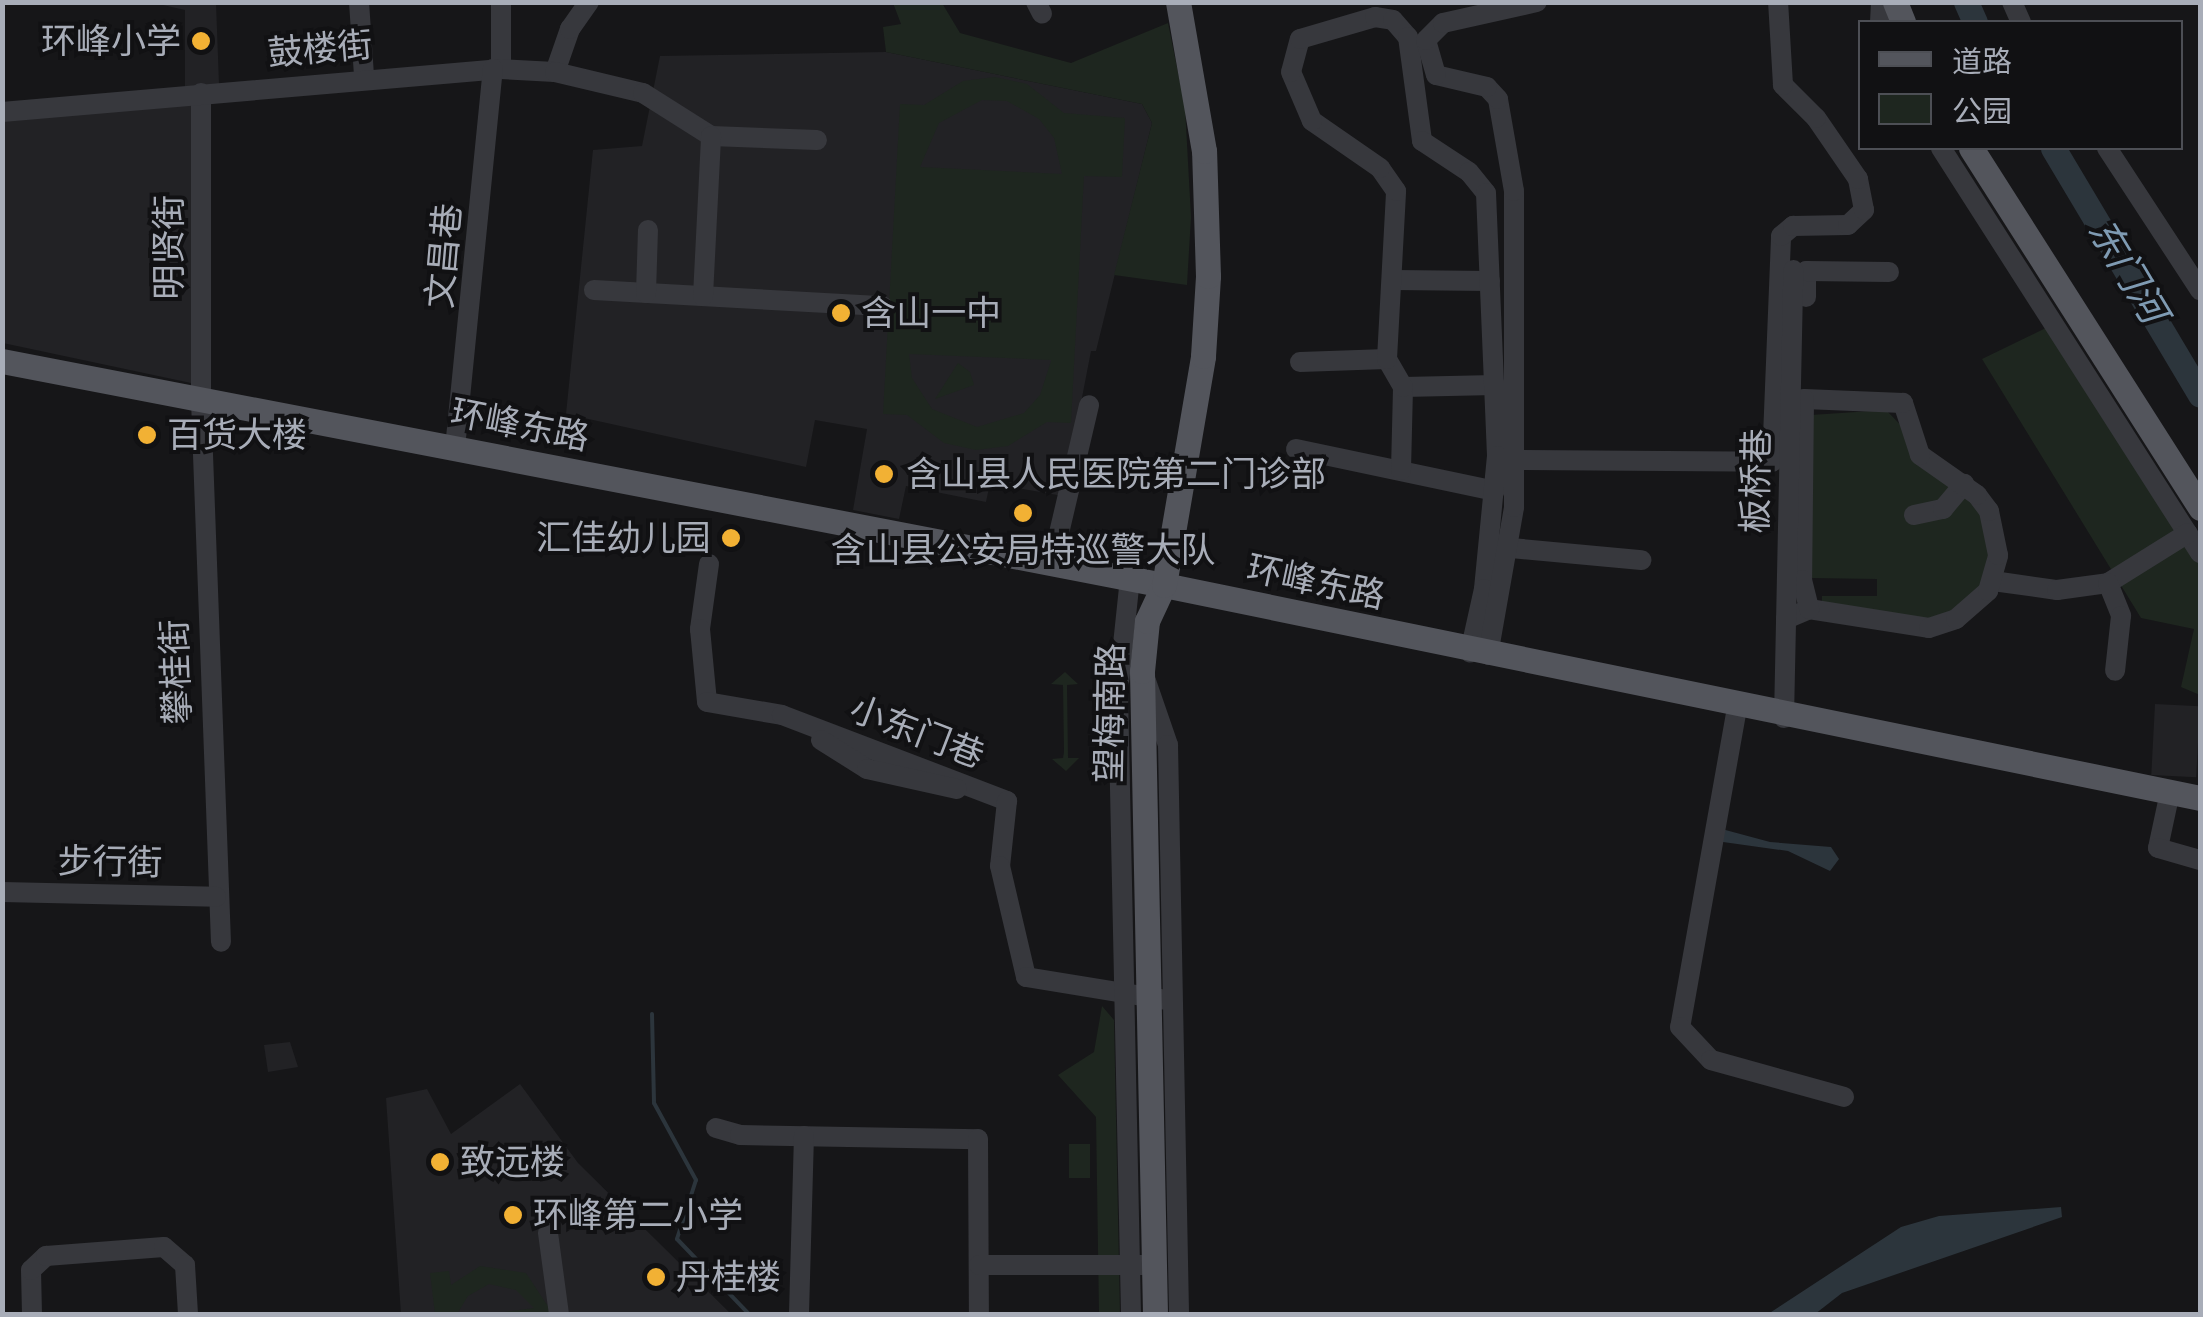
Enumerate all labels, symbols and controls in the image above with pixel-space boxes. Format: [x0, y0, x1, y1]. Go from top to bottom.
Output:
place label: 环峰小学 [41, 20, 181, 62]
legend [1858, 20, 2183, 150]
street label: 鼓楼街 [266, 24, 374, 74]
marker: 环峰小学 [190, 30, 212, 52]
text: 道路 [1952, 44, 2012, 79]
text: 公园 [1952, 94, 2012, 129]
street label: 明贤街 [148, 195, 190, 299]
street label: 文昌巷 [419, 202, 469, 310]
water label: 东门河 [2078, 210, 2176, 332]
place label: 含山一中 [861, 292, 1001, 334]
marker: 含山一中 [830, 302, 852, 324]
street label: 环峰东路 [447, 391, 593, 459]
place label: 百货大楼 [167, 414, 307, 456]
marker: 百货大楼 [136, 424, 158, 446]
street label: 板桥巷 [1734, 428, 1778, 534]
place label: 含山县人民医院第二门诊部 [906, 453, 1326, 495]
marker: 含山县人民医院第二门诊部 [871, 461, 897, 487]
marker: 含山县公安局特巡警大队 [1012, 502, 1034, 524]
place label: 汇佳幼儿园 [536, 517, 711, 559]
marker: 汇佳幼儿园 [720, 527, 742, 549]
place label: 含山县公安局特巡警大队 [831, 529, 1215, 571]
street label: 环峰东路 [1243, 547, 1389, 617]
street label: 攀桂街 [153, 619, 199, 725]
street label: 望梅南路 [1088, 643, 1132, 783]
street label: 小东门巷 [844, 687, 990, 777]
street label: 步行街 [57, 840, 163, 884]
place label: 致远楼 [460, 1141, 565, 1183]
marker: 致远楼 [429, 1151, 451, 1173]
place label: 环峰第二小学 [533, 1194, 743, 1236]
marker: 环峰第二小学 [502, 1204, 524, 1226]
place label: 丹桂楼 [676, 1256, 781, 1298]
marker: 丹桂楼 [645, 1266, 667, 1288]

